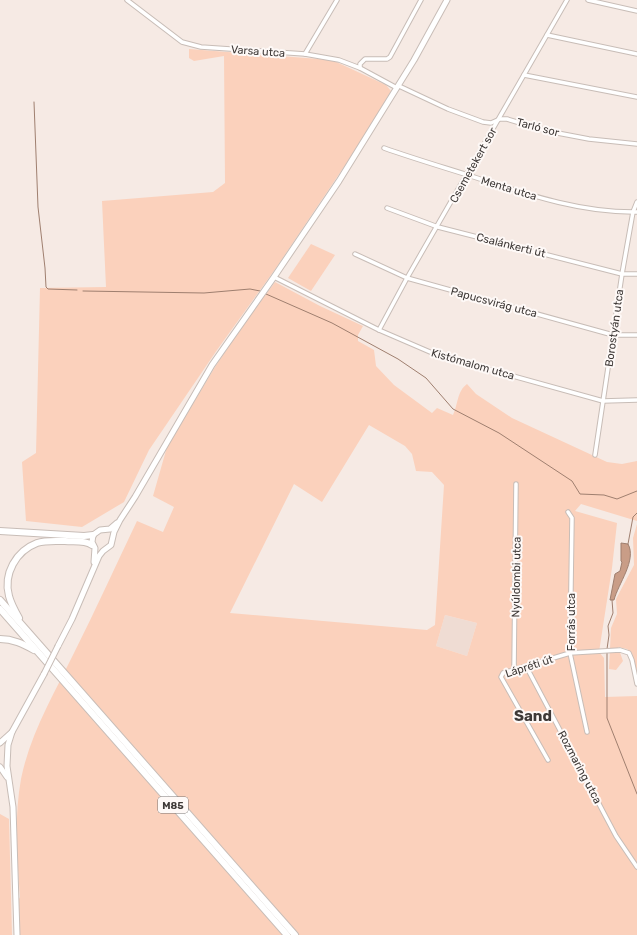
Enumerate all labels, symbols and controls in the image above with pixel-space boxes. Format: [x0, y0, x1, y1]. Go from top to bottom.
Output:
street label: Varsa utca [230, 43, 285, 60]
street label: Tarló sor [515, 116, 561, 140]
street label: Csemetekert sor [447, 125, 500, 205]
street label: Menta utca [479, 174, 538, 203]
street label: Csalánkerti út [475, 231, 547, 261]
street label: Papucsvirág utca [449, 285, 539, 320]
street label: Borostyán utca [603, 288, 626, 368]
street label: Kistómalom utca [430, 346, 516, 383]
street label: Nyúldombi utca [509, 537, 524, 617]
street label: Forrás utca [565, 593, 578, 651]
street label: Lápréti út [504, 652, 555, 680]
district label: Sand [514, 707, 552, 725]
street label: Rozmaring utca [555, 729, 604, 806]
road number: M85 [158, 797, 188, 813]

